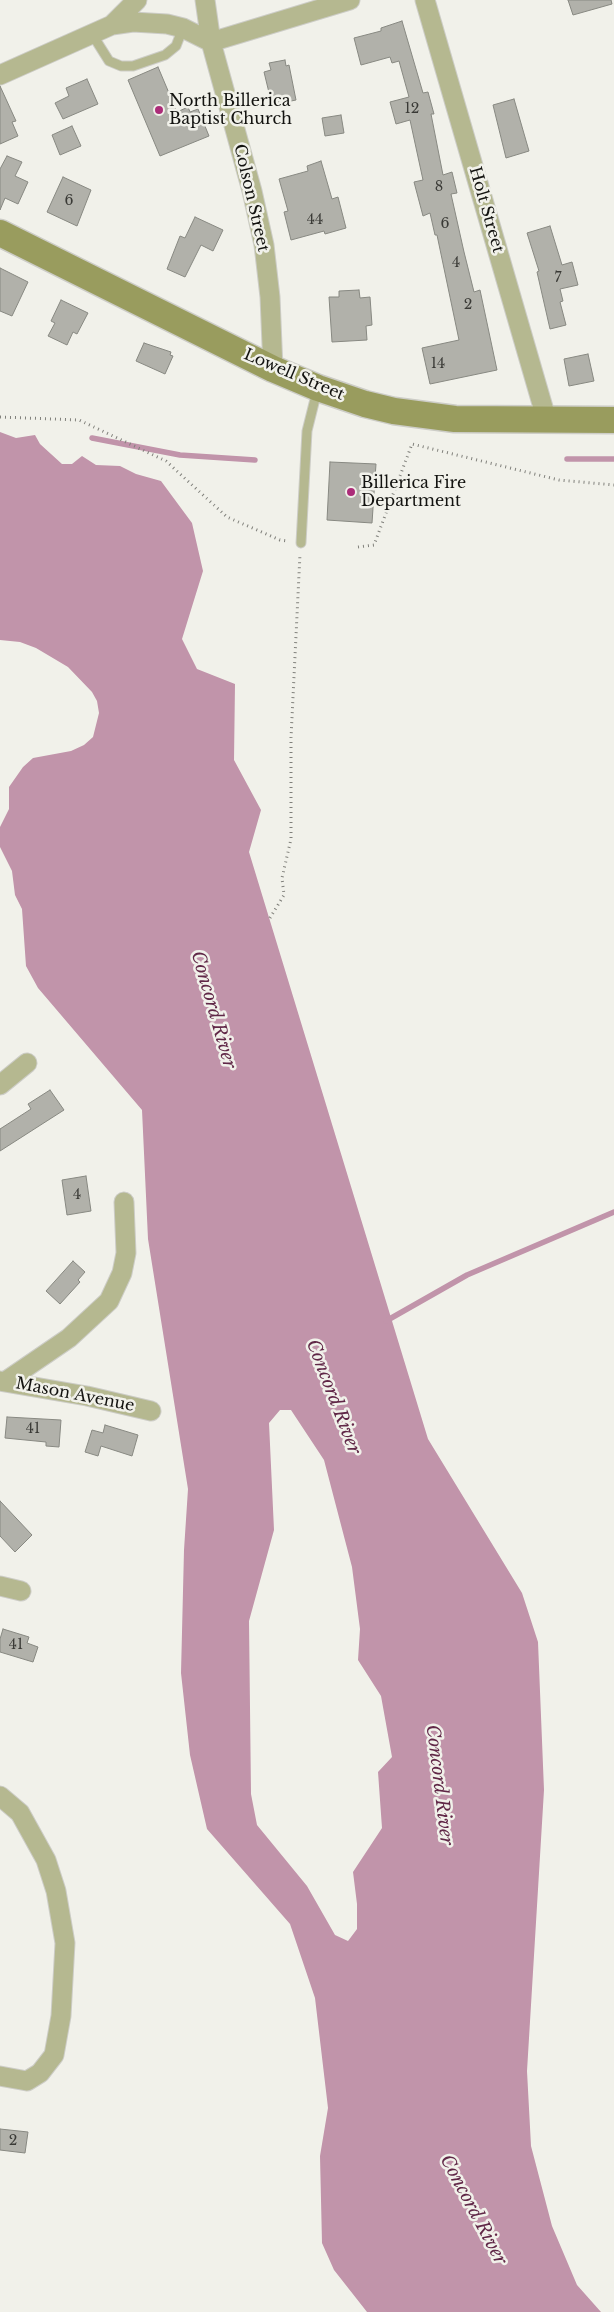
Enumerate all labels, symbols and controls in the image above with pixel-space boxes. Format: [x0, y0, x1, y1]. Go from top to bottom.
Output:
place label: North Billerica Baptist Church [169, 91, 292, 129]
house number: 12 [405, 101, 419, 117]
marker: North Billerica Baptist Church [153, 104, 165, 116]
street label: Colson Street [229, 142, 273, 254]
street label: Holt Street [465, 165, 507, 255]
house number: 8 [435, 179, 443, 195]
house number: 6 [64, 193, 74, 209]
house number: 44 [307, 212, 323, 228]
house number: 6 [440, 216, 450, 232]
house number: 4 [452, 255, 460, 271]
house number: 7 [554, 270, 562, 286]
house number: 2 [464, 297, 472, 313]
street label: Lowell Street [241, 345, 347, 405]
house number: 14 [431, 356, 445, 372]
place label: Billerica Fire Department [361, 473, 466, 511]
marker: Billerica Fire Department [345, 486, 357, 498]
water label: Concord River [186, 949, 240, 1071]
house number: 4 [73, 1187, 81, 1203]
water label: Concord River [301, 1336, 365, 1458]
street label: Mason Avenue [14, 1374, 136, 1416]
house number: 41 [26, 1421, 40, 1437]
house number: 41 [9, 1637, 23, 1653]
water label: Concord River [421, 1723, 457, 1847]
house number: 2 [9, 2133, 17, 2149]
water label: Concord River [435, 2151, 511, 2269]

